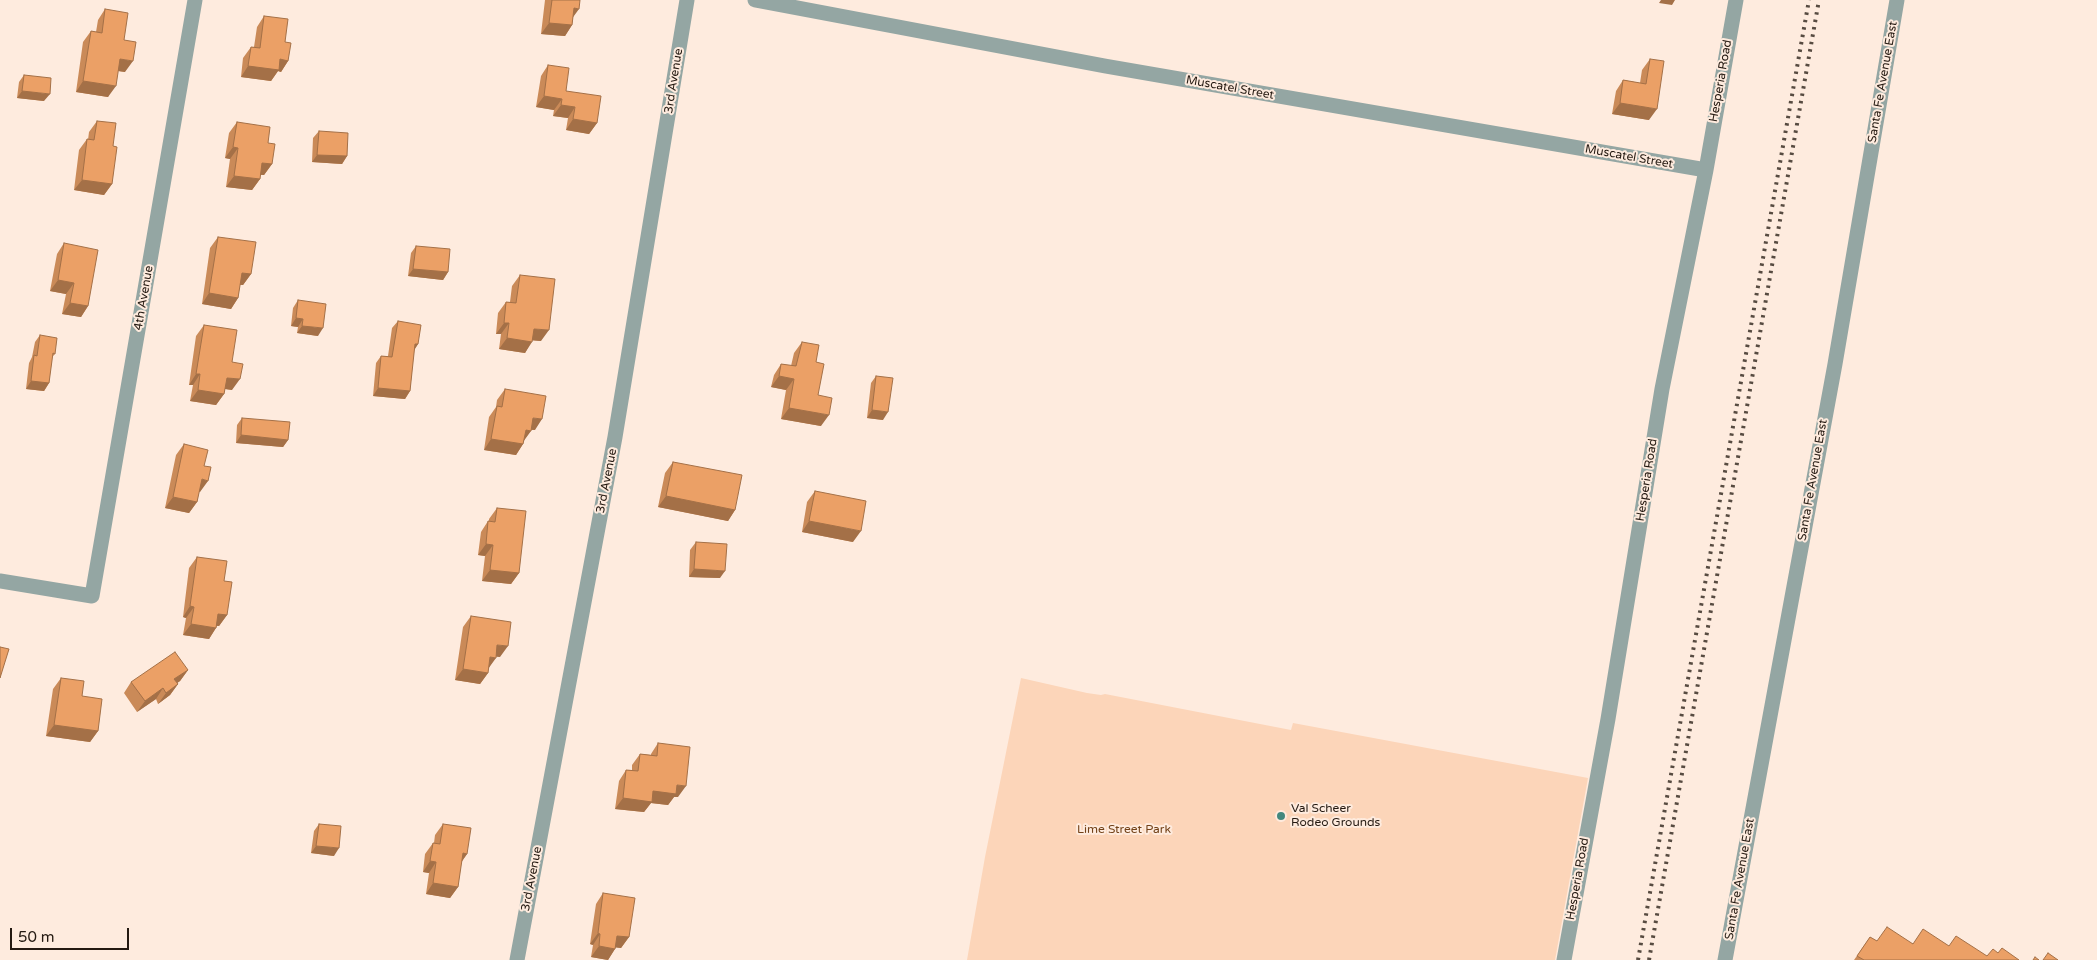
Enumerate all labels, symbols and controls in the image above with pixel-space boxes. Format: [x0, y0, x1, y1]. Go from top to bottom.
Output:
street label: Santa Fe Avenue East [1865, 20, 1901, 144]
street label: Hesperia Road [1707, 39, 1735, 123]
street label: 3rd Avenue [662, 47, 686, 115]
street label: Muscatel Street [1185, 73, 1275, 103]
street label: Muscatel Street [1584, 142, 1674, 172]
street label: 4th Avenue [131, 264, 157, 332]
street label: Santa Fe Avenue East [1795, 418, 1831, 542]
street label: Hesperia Road [1633, 438, 1661, 522]
street label: 3rd Avenue [594, 447, 620, 515]
place label: Val Scheer Rodeo Grounds [1291, 802, 1380, 830]
marker: Val Scheer Rodeo Grounds [1275, 810, 1287, 822]
street label: Santa Fe Avenue East [1722, 817, 1758, 941]
park label: Lime Street Park [1077, 823, 1171, 837]
street label: Hesperia Road [1564, 837, 1592, 921]
street label: 3rd Avenue [519, 845, 545, 913]
scale bar [12, 918, 131, 950]
text: 50 m [18, 928, 55, 946]

